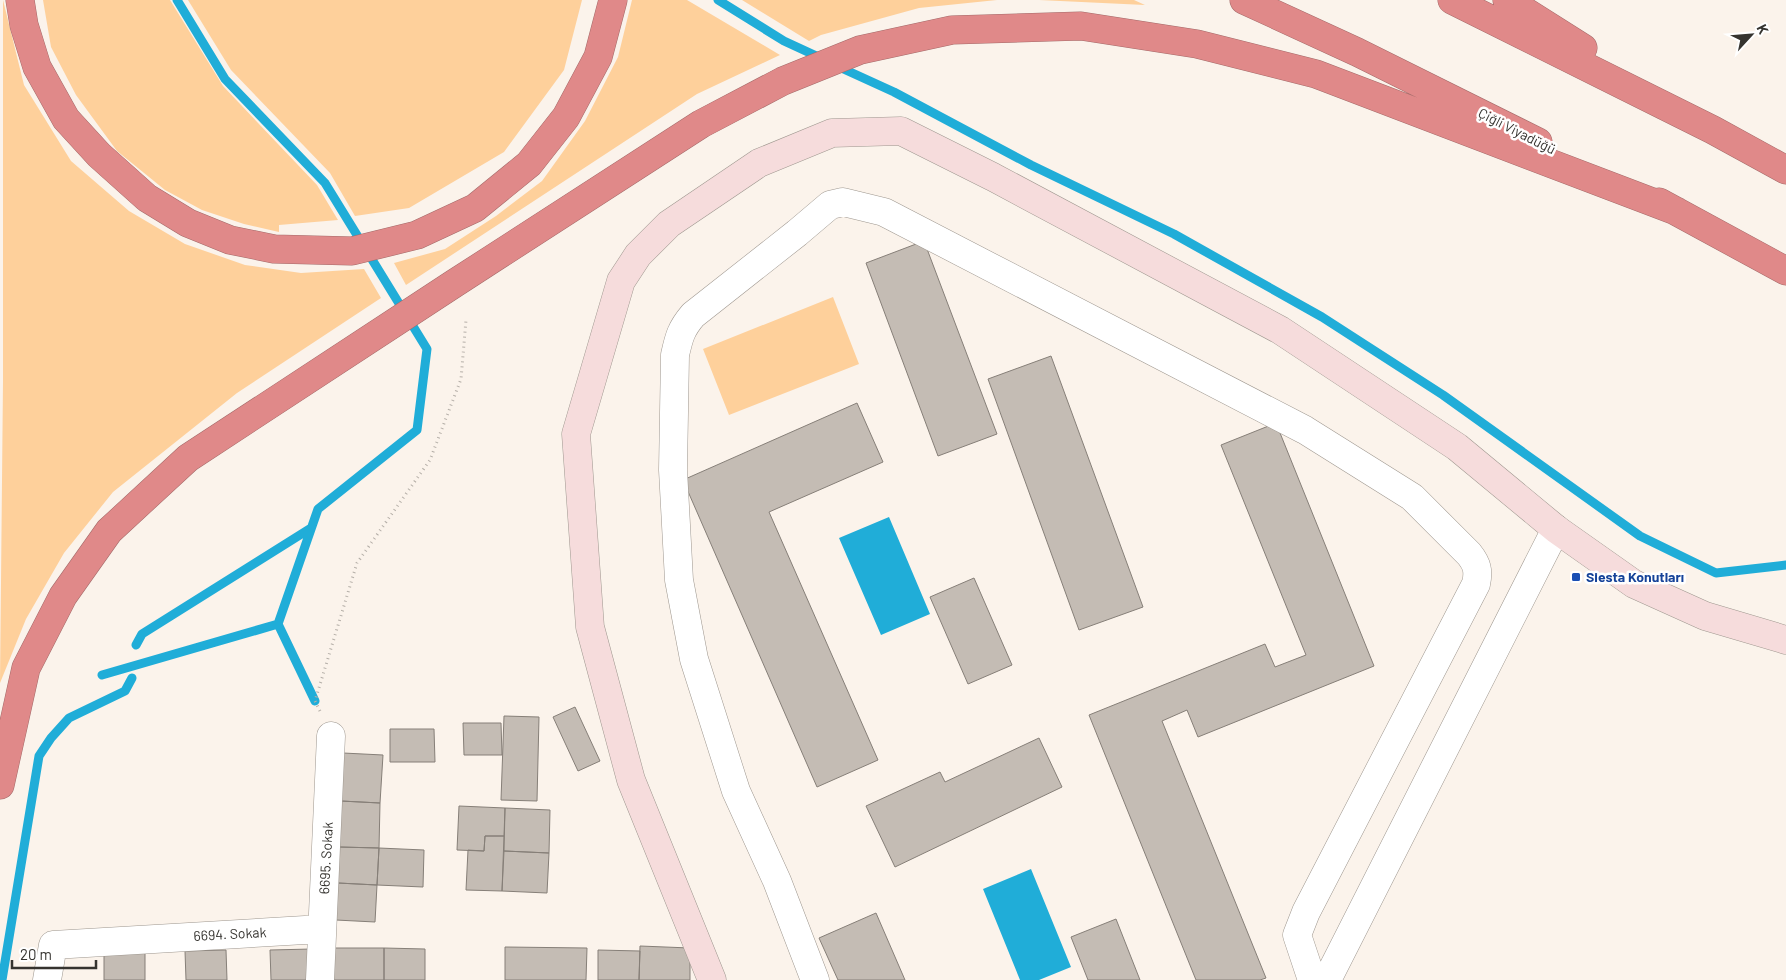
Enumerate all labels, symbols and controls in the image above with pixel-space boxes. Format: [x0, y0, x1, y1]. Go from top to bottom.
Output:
north arrow [1726, 10, 1776, 60]
text: K [1754, 21, 1773, 37]
street label: Çiğli Viyadüğü [1476, 104, 1559, 157]
place label: Siesta Konutları [1586, 568, 1684, 585]
marker: Siesta Konutları [1570, 571, 1582, 583]
street label: 6695. Sokak [315, 821, 336, 895]
street label: 6694. Sokak [193, 923, 267, 944]
scale bar [12, 938, 96, 970]
text: 20 m [20, 945, 52, 963]

